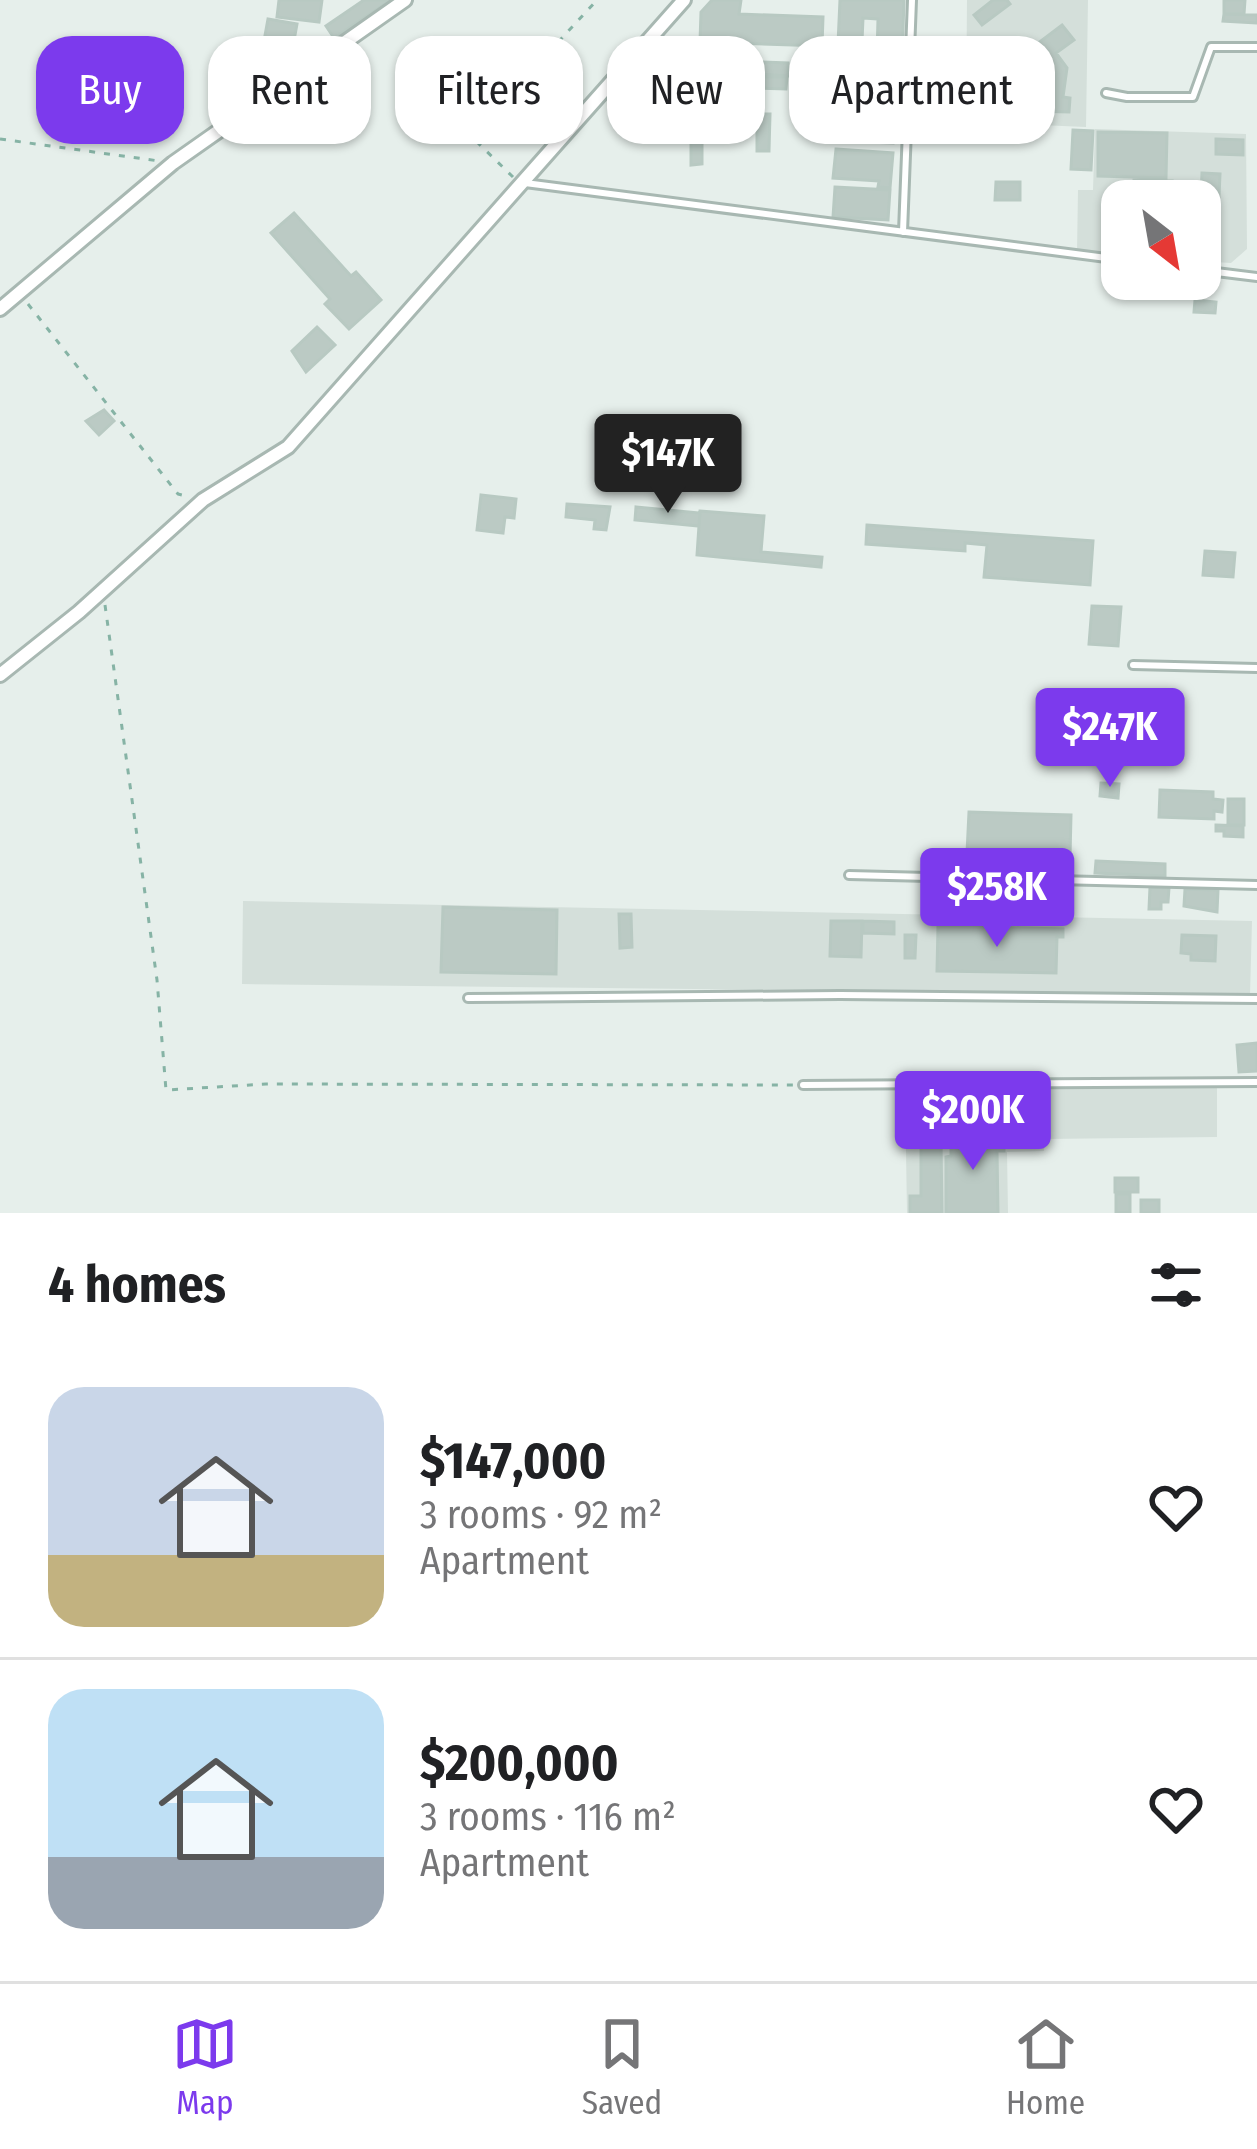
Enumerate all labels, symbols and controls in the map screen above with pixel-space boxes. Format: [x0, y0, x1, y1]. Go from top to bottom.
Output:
chip: Buy [36, 36, 184, 144]
chip: Rent [208, 36, 371, 144]
chip: Filters [395, 36, 583, 144]
chip: New [607, 36, 765, 144]
chip: Apartment [789, 36, 1055, 144]
north arrow [1101, 180, 1221, 300]
map controls [1101, 180, 1221, 300]
pin: $147K [584, 414, 752, 516]
text: $147K [621, 430, 715, 476]
pin: $247K [1026, 688, 1194, 790]
text: $247K [1063, 704, 1157, 750]
pin: $258K [913, 848, 1081, 950]
text: $258K [947, 864, 1047, 910]
pin: $200K [889, 1071, 1057, 1173]
text: $200K [922, 1087, 1024, 1133]
icon: filters [1143, 1252, 1209, 1318]
text: 4 homes [48, 1254, 226, 1316]
text: $147,000 [420, 1430, 606, 1492]
icon: home [144, 1435, 288, 1579]
icon: heart [1143, 1474, 1209, 1540]
text: 3 rooms · 92 m² [420, 1492, 662, 1538]
text: Apartment [420, 1538, 589, 1584]
text: $200,000 [420, 1732, 619, 1794]
icon: home [144, 1737, 288, 1881]
icon: heart [1143, 1776, 1209, 1842]
text: 3 rooms · 116 m² [420, 1794, 676, 1840]
text: Apartment [420, 1840, 589, 1886]
tab: Map [172, 2011, 238, 2123]
tab: Saved [582, 2011, 662, 2123]
tab: Home [1006, 2011, 1085, 2123]

